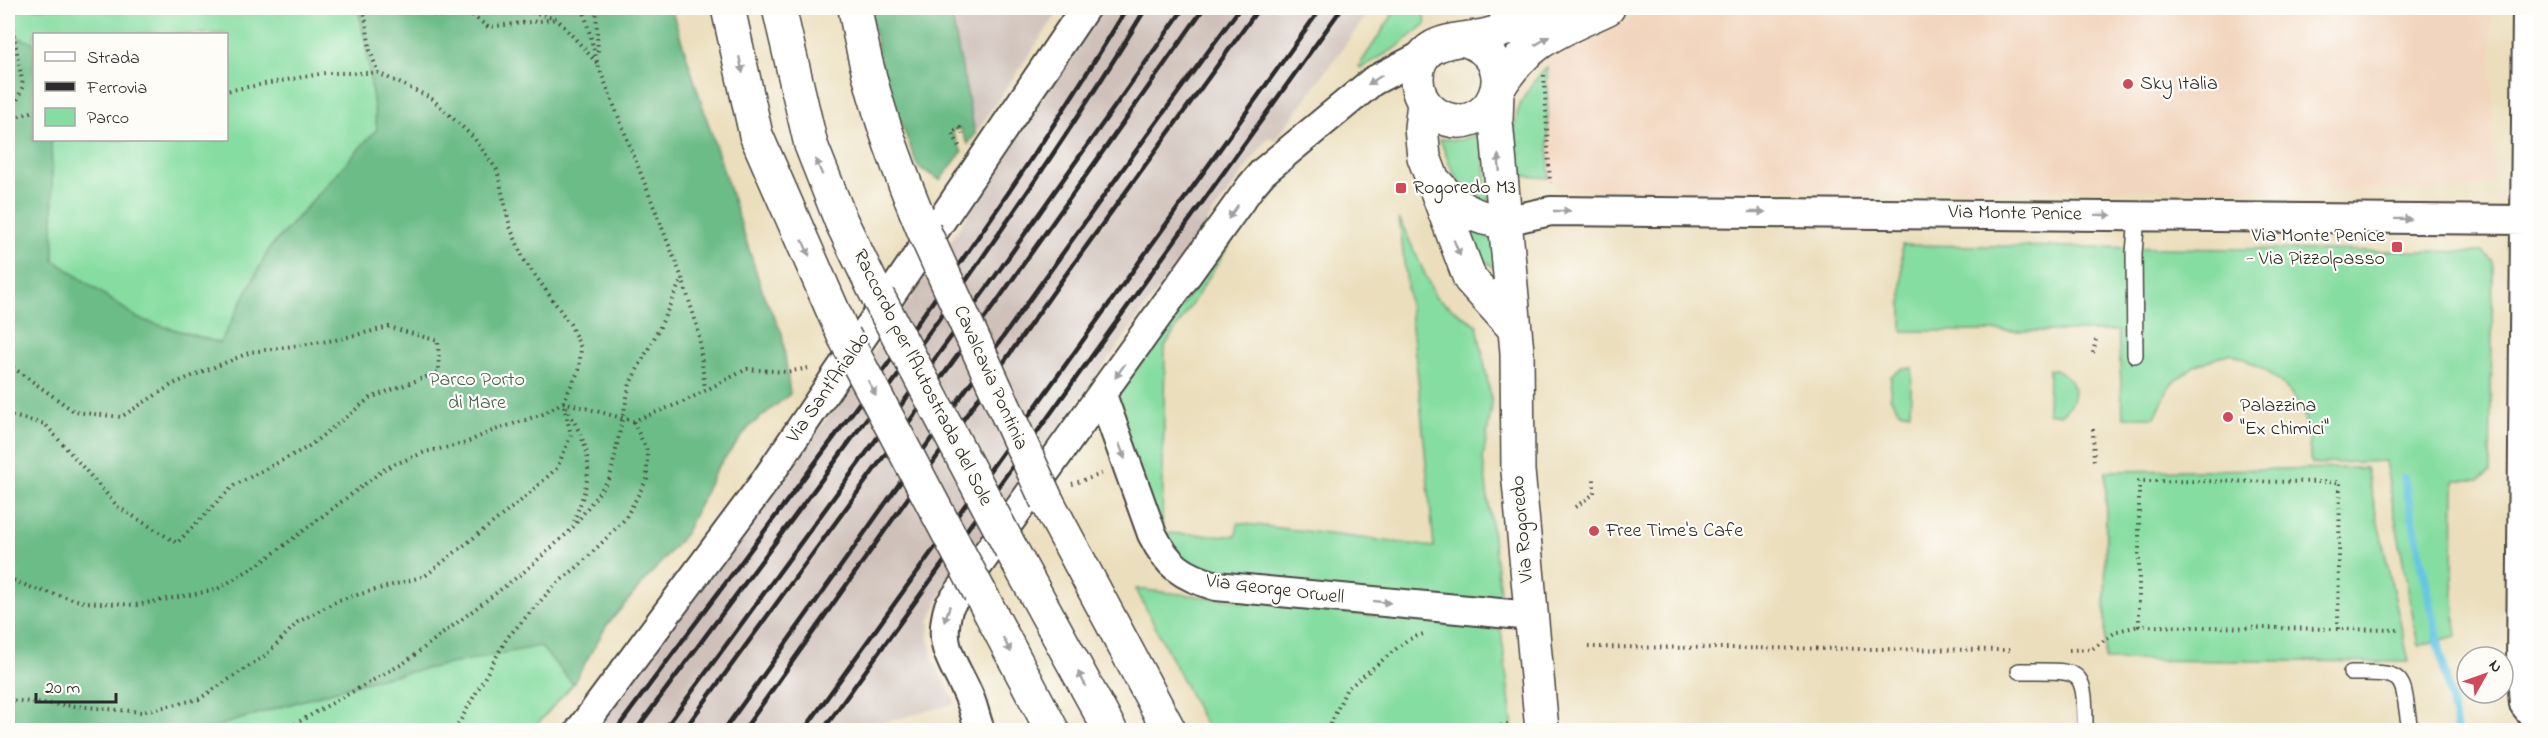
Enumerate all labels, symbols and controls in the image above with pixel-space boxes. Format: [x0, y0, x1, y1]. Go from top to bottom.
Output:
legend [33, 33, 228, 141]
one-way arrow [1534, 35, 1550, 46]
text: Strada [87, 46, 140, 72]
one-way arrow [736, 55, 746, 74]
place label: Sky Italia [2140, 70, 2218, 99]
one-way arrow [1367, 75, 1384, 86]
text: Ferrovia [86, 76, 147, 102]
marker: Sky Italia [2121, 77, 2135, 91]
text: Parco [87, 106, 129, 132]
one-way arrow [1495, 153, 1504, 172]
one-way arrow [814, 158, 823, 176]
place label: Rogoredo M3 [1413, 174, 1516, 204]
marker: Rogoredo M3 [1394, 181, 1408, 195]
street label: Via Monte Penice [1947, 198, 2082, 230]
one-way arrow [1227, 203, 1239, 219]
one-way arrow [1552, 206, 1571, 216]
one-way arrow [1747, 207, 1766, 217]
one-way arrow [2093, 211, 2112, 220]
one-way arrow [2393, 214, 2412, 224]
place label: Via Monte Penice - Via Pizzolpasso [2246, 222, 2385, 274]
one-way arrow [801, 239, 810, 256]
one-way arrow [1452, 239, 1462, 257]
marker: Via Monte Penice - Via Pizzolpasso [2390, 240, 2404, 254]
street label: Raccordo per l'Autostrada del Sole [844, 245, 1000, 511]
street label: Cavalcavia Pontinia [945, 301, 1035, 455]
street label: Via Sant'Arialdo [779, 326, 878, 450]
one-way arrow [1114, 362, 1126, 378]
park label: Parco Porto di Mare [429, 366, 525, 418]
one-way arrow [867, 379, 877, 396]
place label: Palazzina "Ex chimici" [2240, 392, 2329, 444]
marker: Palazzina "Ex chimici" [2221, 410, 2235, 424]
one-way arrow [1118, 442, 1128, 460]
street label: Via Rogoredo [1504, 474, 1543, 585]
place label: Free Time's Cafe [1605, 517, 1743, 546]
marker: Free Time's Cafe [1587, 524, 1601, 538]
street label: Via George Orwell [1203, 567, 1346, 614]
one-way arrow [1373, 597, 1392, 607]
one-way arrow [942, 605, 951, 623]
one-way arrow [1002, 636, 1012, 654]
north arrow [2455, 645, 2515, 705]
text: N [2482, 655, 2508, 679]
scale bar [36, 666, 116, 704]
one-way arrow [1077, 670, 1087, 687]
text: 20 m [45, 676, 80, 702]

